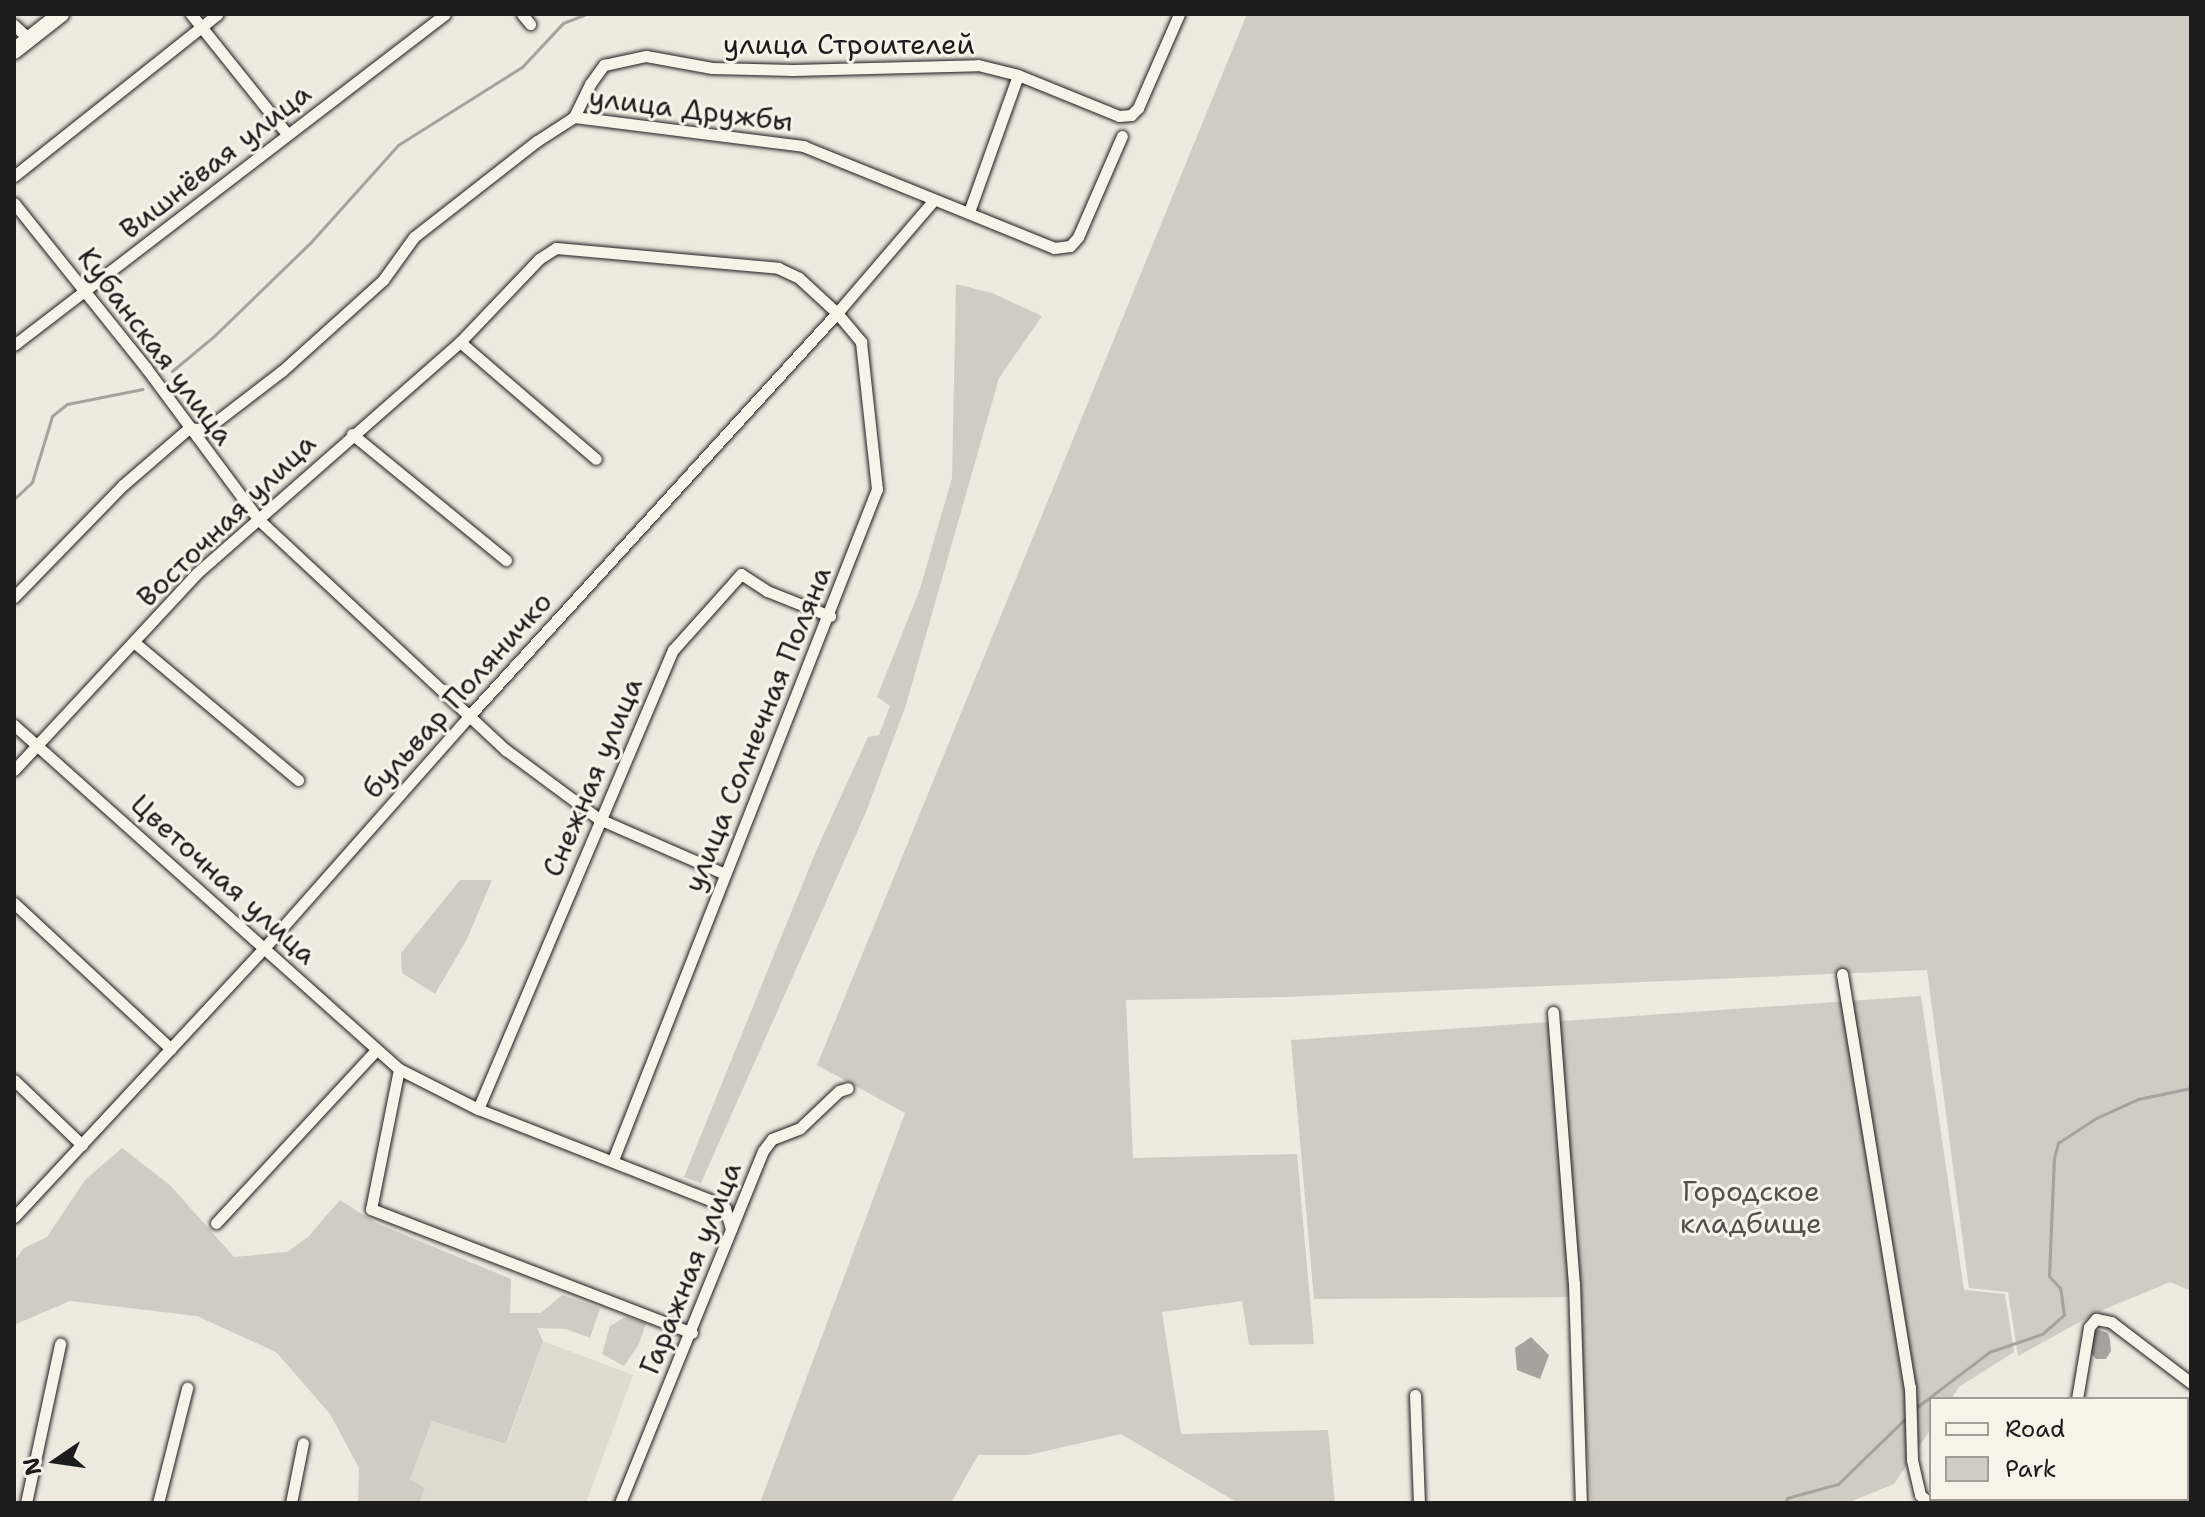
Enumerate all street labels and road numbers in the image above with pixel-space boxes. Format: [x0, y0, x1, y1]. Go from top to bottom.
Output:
street label: улица Строителей [723, 27, 975, 61]
street label: Вишнёвая улица [113, 76, 317, 246]
street label: улица Дружбы [587, 80, 795, 138]
street label: Кубанская улица [71, 241, 241, 451]
street label: Восточная улица [130, 426, 322, 614]
street label: улица Солнечная Поляна [676, 561, 838, 897]
street label: бульвар Поляничко [355, 585, 559, 805]
street label: Снежная улица [535, 672, 649, 882]
street label: Цветочная улица [124, 787, 324, 971]
street label: Гаражная улица [632, 1157, 748, 1379]

